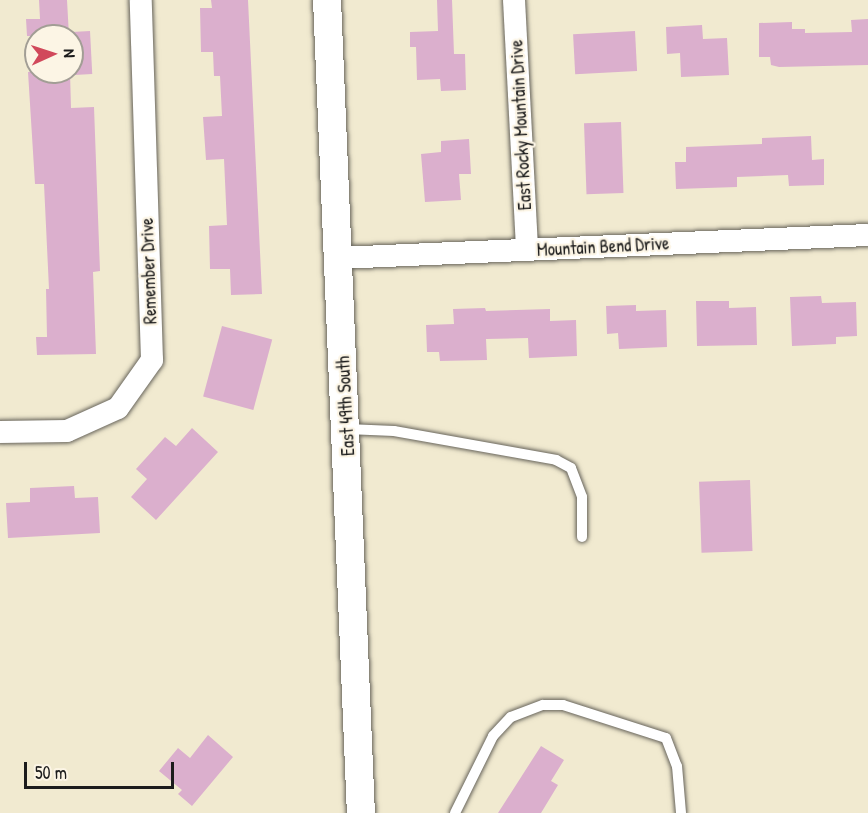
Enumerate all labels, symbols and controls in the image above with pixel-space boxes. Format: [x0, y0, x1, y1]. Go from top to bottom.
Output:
north arrow [24, 24, 84, 84]
street label: East Rocky Mountain Drive [506, 39, 536, 211]
text: N [59, 48, 81, 58]
street label: Remember Drive [136, 217, 162, 325]
street label: Mountain Bend Drive [536, 233, 670, 261]
street label: East 49th South [333, 356, 359, 456]
scale bar [27, 750, 177, 788]
text: 50 m [35, 760, 67, 785]

